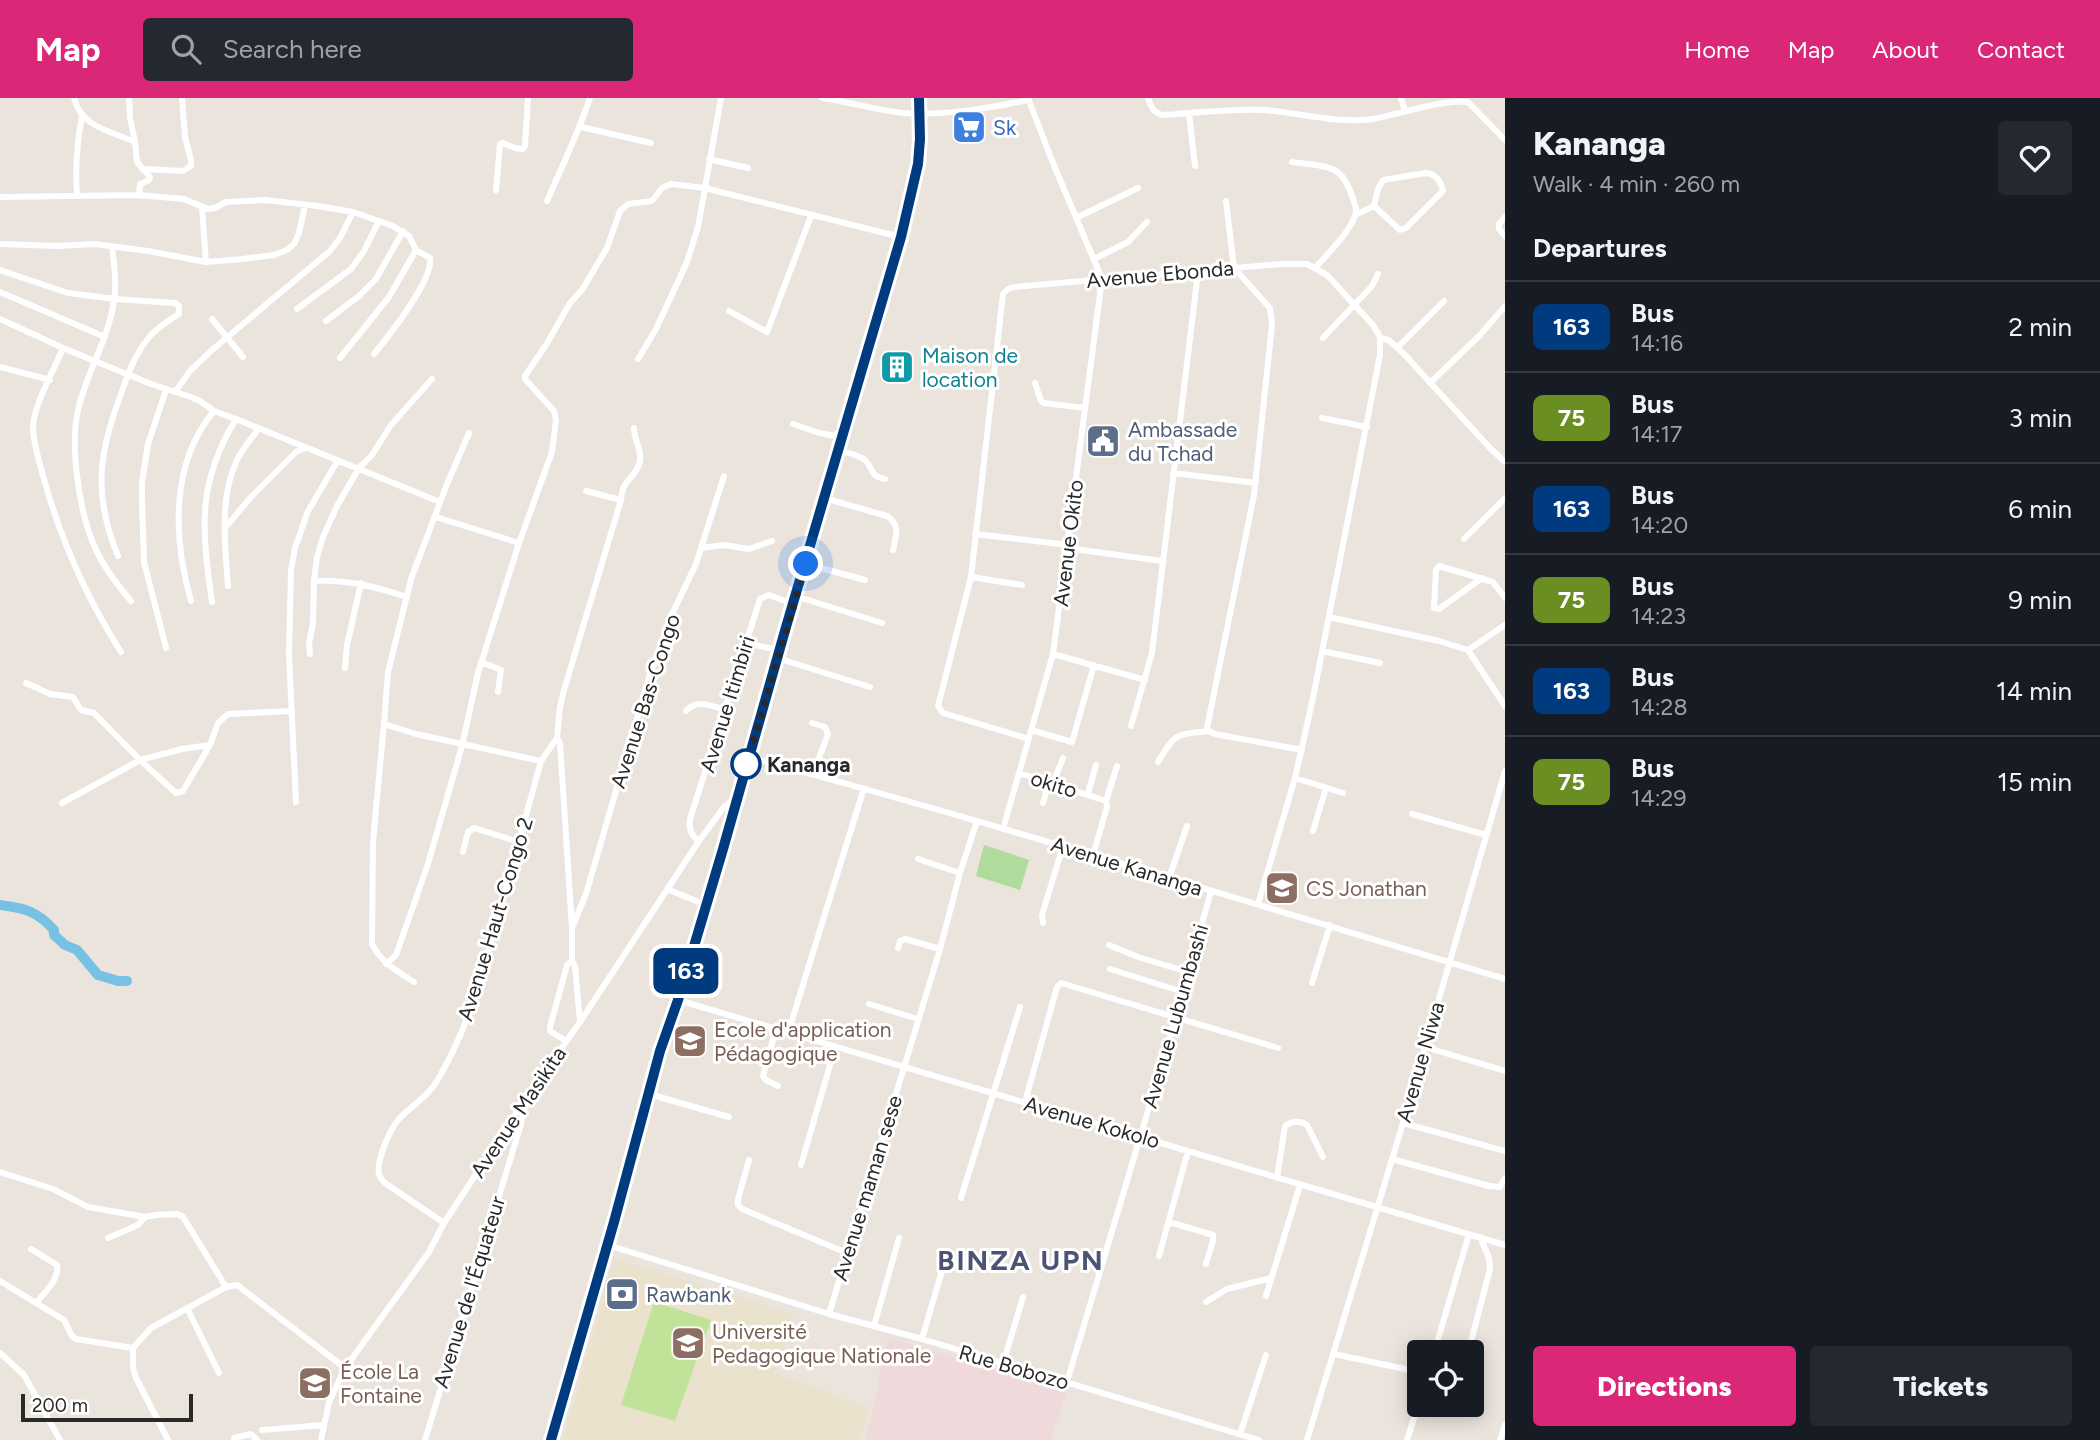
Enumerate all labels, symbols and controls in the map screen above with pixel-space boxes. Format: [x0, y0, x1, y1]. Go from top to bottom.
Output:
search box [143, 18, 633, 81]
text: Map [35, 30, 101, 69]
icon: search [167, 30, 205, 68]
text: Search here [223, 33, 362, 65]
text: Home [1684, 35, 1750, 64]
text: Map [1788, 35, 1834, 64]
text: About [1872, 35, 1939, 64]
text: Contact [1977, 35, 2065, 64]
supermarket icon: Sk [950, 108, 988, 146]
place label: Sk [993, 115, 1017, 140]
button: heart [1998, 121, 2072, 195]
text: Kananga [1533, 124, 1666, 163]
text: Walk · 4 min · 260 m [1533, 170, 1740, 198]
text: Departures [1533, 232, 1667, 264]
street label: Avenue Ebonda [1085, 255, 1235, 293]
text: Bus [1631, 297, 1674, 329]
text: 2 min [2008, 311, 2072, 343]
text: 163 [1553, 312, 1590, 341]
text: 14:16 [1631, 329, 1683, 357]
place label: Maison de location [922, 343, 1018, 392]
building icon: Maison de location [878, 348, 916, 386]
text: Bus [1631, 388, 1674, 420]
text: 3 min [2009, 402, 2072, 434]
text: 75 [1558, 403, 1585, 432]
place label: Ambassade du Tchad [1128, 417, 1237, 466]
text: 14:17 [1631, 420, 1682, 448]
public building icon: Ambassade du Tchad [1084, 422, 1122, 460]
street label: Avenue Okito [1048, 478, 1088, 608]
text: Bus [1631, 479, 1674, 511]
text: 6 min [2008, 493, 2072, 525]
text: 163 [1553, 494, 1590, 523]
text: 14:20 [1631, 511, 1688, 539]
your location [788, 546, 823, 581]
text: Bus [1631, 570, 1674, 602]
text: 9 min [2008, 584, 2072, 616]
text: 75 [1558, 585, 1585, 614]
text: 14:23 [1631, 602, 1686, 630]
street label: Avenue Bas-Congo [605, 611, 685, 791]
street label: Avenue Itimbiri [694, 633, 760, 775]
text: Bus [1631, 661, 1674, 693]
text: 14 min [1996, 675, 2072, 707]
text: 163 [1553, 676, 1590, 705]
text: 14:28 [1631, 693, 1688, 721]
marker: Kananga [731, 749, 761, 779]
place label: Kananga [767, 752, 850, 777]
text: Bus [1631, 752, 1674, 784]
street label: okito [1028, 765, 1080, 803]
text: 15 min [1997, 766, 2072, 798]
text: 75 [1558, 767, 1585, 796]
text: 14:29 [1631, 784, 1686, 812]
street label: Avenue Haut-Congo 2 [452, 814, 538, 1024]
street label: Avenue Kananga [1048, 831, 1206, 901]
school or university icon: CS Jonathan [1263, 869, 1301, 907]
place label: CS Jonathan [1306, 876, 1427, 901]
street label: Avenue Lubumbashi [1137, 921, 1213, 1111]
line badge: 163 [646, 948, 726, 994]
text: 163 [667, 956, 705, 985]
street label: Avenue Niwa [1391, 999, 1449, 1125]
place label: Ecole d'application Pédagogique [714, 1017, 892, 1066]
school or university icon: Ecole d'application Pédagogique [671, 1022, 709, 1060]
street label: Avenue Masikita [465, 1042, 571, 1182]
street label: Avenue Kokolo [1021, 1091, 1163, 1153]
street label: Avenue maman sese [827, 1092, 907, 1284]
street label: Avenue de l'Équateur [428, 1193, 510, 1391]
district label: BINZA UPN [937, 1243, 1105, 1277]
bank icon: Rawbank [603, 1275, 641, 1313]
place label: Rawbank [646, 1282, 732, 1307]
place label: Université Pedagogique Nationale [712, 1319, 931, 1368]
school or university icon: Université Pedagogique Nationale [669, 1324, 707, 1362]
street label: Rue Bobozo [956, 1339, 1072, 1395]
map controls [1407, 1340, 1484, 1417]
button: locate [1407, 1340, 1484, 1417]
button: Directions [1533, 1346, 1796, 1426]
button: Tickets [1810, 1346, 2072, 1426]
place label: École La Fontaine [340, 1359, 422, 1408]
school or university icon: École La Fontaine [296, 1364, 334, 1402]
scale bar [21, 1391, 192, 1423]
text: 200 m [32, 1394, 88, 1417]

